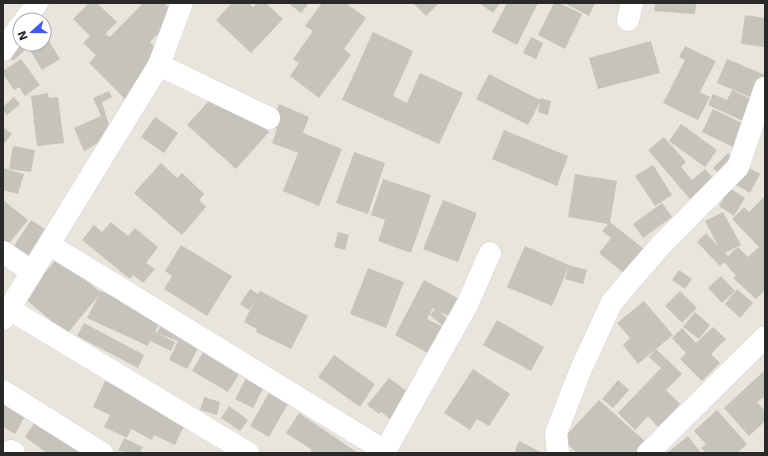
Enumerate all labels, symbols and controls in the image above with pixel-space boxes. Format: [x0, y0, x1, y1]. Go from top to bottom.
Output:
north arrow [12, 12, 52, 52]
text: N [15, 29, 31, 42]

